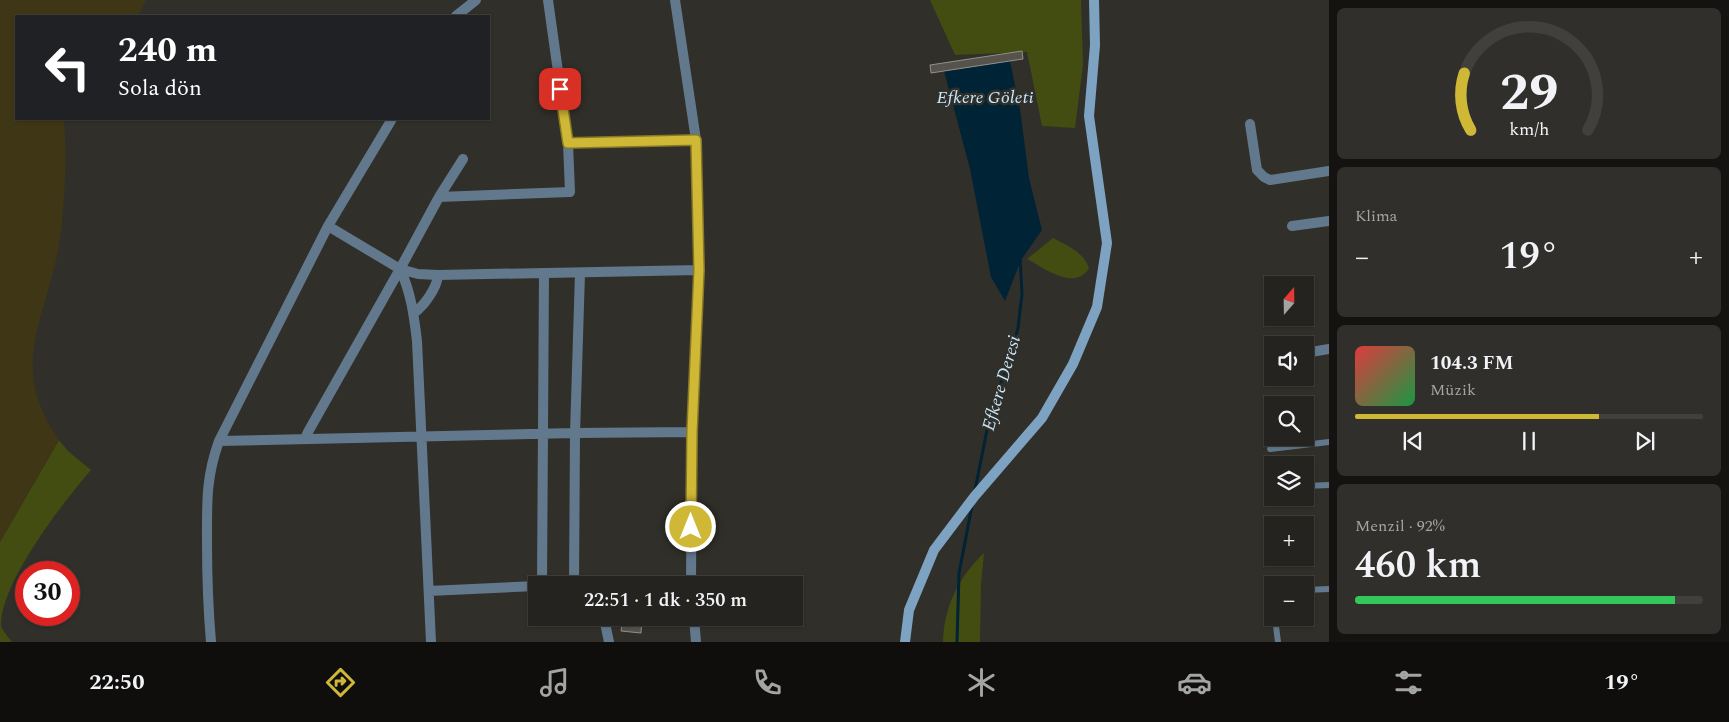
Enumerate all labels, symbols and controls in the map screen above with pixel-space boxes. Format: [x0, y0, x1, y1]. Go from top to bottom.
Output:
text: 240 m [118, 24, 217, 77]
icon: left [35, 35, 100, 100]
text: 29 [1500, 54, 1558, 133]
pin [539, 68, 581, 110]
text: Sola dön [118, 72, 202, 105]
icon: arrive [546, 75, 574, 103]
water label: Efkere Göleti [936, 84, 1034, 111]
text: km/h [1509, 116, 1549, 143]
text: Klima [1355, 204, 1397, 228]
text: 19° [1499, 228, 1559, 286]
text: − [1355, 236, 1369, 279]
text: + [1689, 236, 1703, 279]
north arrow [1264, 276, 1314, 326]
map controls [1264, 276, 1314, 626]
water label: Efkere Deresi [975, 332, 1028, 434]
button: sound [1264, 336, 1314, 386]
text: 104.3 FM [1430, 349, 1513, 378]
text: Müzik [1430, 378, 1476, 402]
button: search [1264, 396, 1314, 446]
icon: previous [1399, 427, 1427, 455]
icon: pause [1515, 427, 1543, 455]
icon: next [1631, 427, 1659, 455]
button: layers [1264, 456, 1314, 506]
position arrow [664, 500, 716, 552]
text: Menzil · 92% [1355, 514, 1445, 538]
button: + [1264, 516, 1314, 566]
text: 460 km [1355, 537, 1481, 595]
speed limit sign: 30 [15, 561, 80, 626]
button: − [1264, 576, 1314, 626]
text: 22:51 · 1 dk · 350 m [584, 586, 747, 615]
icon: directions [323, 665, 358, 700]
icon: music [537, 665, 572, 700]
icon: phone [750, 665, 785, 700]
icon: climate [964, 665, 999, 700]
icon: car [1177, 665, 1212, 700]
icon: filters [1391, 665, 1426, 700]
text: 22:50 [89, 666, 145, 699]
text: 19° [1604, 666, 1640, 699]

